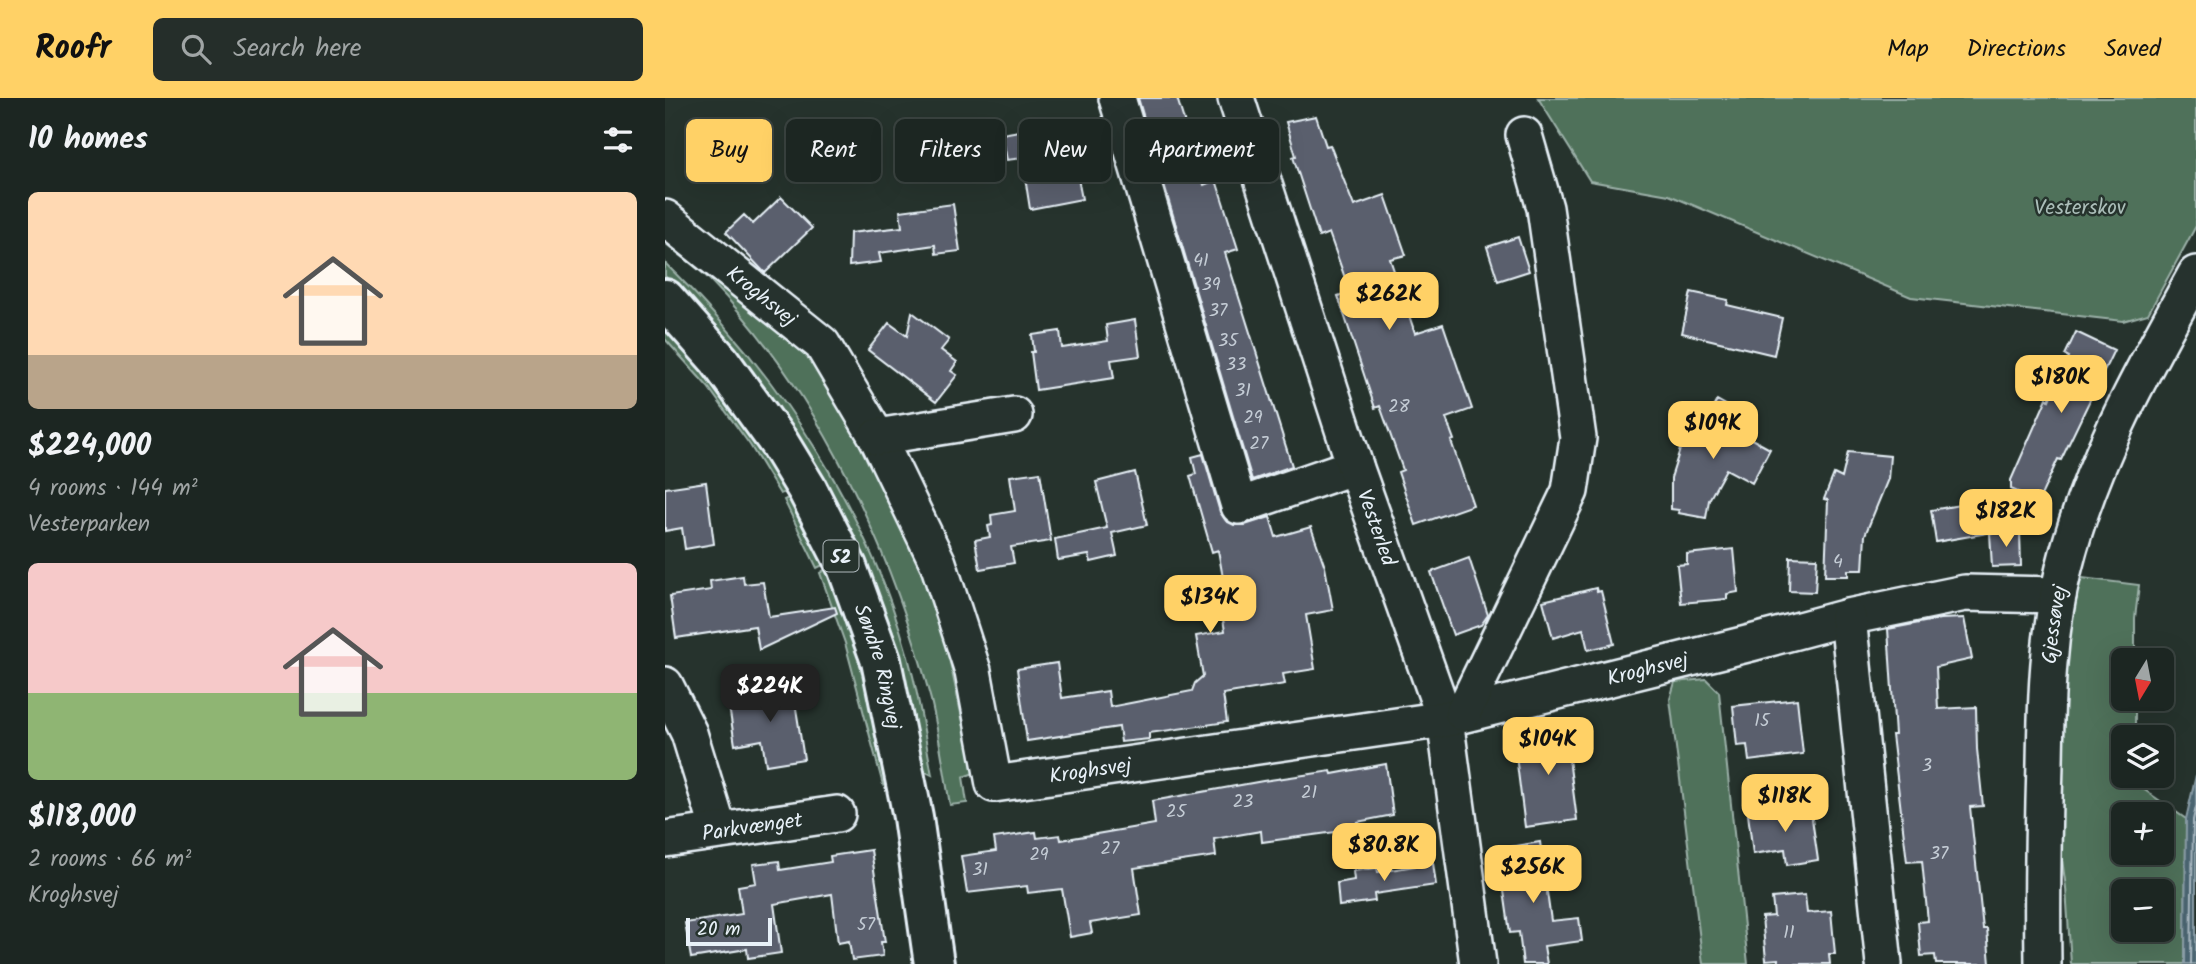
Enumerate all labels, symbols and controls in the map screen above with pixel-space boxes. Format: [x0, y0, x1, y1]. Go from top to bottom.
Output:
search box [153, 18, 643, 81]
text: Roofr [35, 23, 111, 76]
text: Search here [233, 28, 361, 70]
icon: search [177, 30, 215, 68]
text: Map [1887, 30, 1929, 69]
text: Directions [1967, 30, 2066, 69]
text: Saved [2104, 30, 2161, 69]
text: 10 homes [28, 116, 148, 164]
chip: Buy [686, 119, 772, 182]
chip: Rent [786, 119, 881, 182]
chip: Filters [895, 119, 1005, 182]
chip: New [1019, 119, 1111, 182]
chip: Apartment [1125, 119, 1279, 182]
icon: filters [599, 121, 637, 159]
park label: Vesterskov [2034, 192, 2126, 225]
icon: home [270, 238, 396, 364]
house number: 41 [1193, 247, 1209, 276]
street label: Kroghsvej [718, 258, 804, 336]
house number: 39 [1201, 271, 1221, 300]
pin: $262K [1340, 272, 1438, 332]
text: $262K [1356, 277, 1422, 313]
house number: 37 [1209, 297, 1228, 326]
house number: 35 [1218, 327, 1239, 356]
house number: 33 [1226, 351, 1246, 380]
pin: $180K [2012, 356, 2110, 415]
text: $180K [2031, 360, 2091, 396]
house number: 31 [1235, 377, 1251, 406]
house number: 28 [1388, 393, 1410, 422]
pin: $109K [1664, 402, 1762, 461]
house number: 29 [1243, 404, 1263, 433]
text: $109K [1684, 406, 1742, 442]
text: $224,000 [28, 423, 151, 471]
house number: 27 [1250, 430, 1269, 459]
text: 4 rooms · 144 m² [28, 471, 198, 507]
street label: Vesterled [1347, 485, 1404, 571]
pin: $182K [1957, 490, 2055, 549]
text: $182K [1975, 494, 2037, 530]
text: Vesterparken [28, 507, 150, 543]
road number: 52 [823, 540, 859, 572]
house number: 4 [1833, 548, 1843, 577]
pin: $134K [1161, 575, 1259, 635]
text: $134K [1180, 580, 1240, 616]
street label: Gjessøvej [2034, 582, 2078, 665]
street label: Søndre Ringvej [844, 599, 910, 733]
icon: home [270, 609, 396, 735]
street label: Kroghsvej [1604, 644, 1693, 696]
north arrow [2111, 648, 2173, 710]
map controls [2111, 648, 2174, 942]
pin: $224K [721, 664, 819, 724]
text: $224K [737, 669, 803, 705]
house number: 15 [1754, 707, 1771, 736]
pin: $104K [1499, 718, 1597, 777]
text: $104K [1519, 722, 1577, 758]
button: layers [2111, 725, 2174, 788]
street label: Kroghsvej [1047, 749, 1134, 794]
house number: 3 [1922, 752, 1932, 781]
pin: $118K [1736, 774, 1834, 834]
house number: 21 [1301, 779, 1317, 808]
text: $118K [1758, 779, 1812, 815]
house number: 23 [1233, 788, 1253, 817]
text: $118,000 [28, 794, 136, 842]
house number: 25 [1166, 798, 1187, 827]
button: + [2111, 802, 2174, 865]
street label: Parkvænget [700, 804, 806, 851]
pin: $80.8K [1327, 824, 1441, 883]
text: $80.8K [1348, 828, 1420, 864]
house number: 27 [1101, 835, 1120, 864]
house number: 37 [1930, 840, 1949, 869]
house number: 29 [1029, 841, 1049, 870]
text: 2 rooms · 66 m² [28, 842, 191, 878]
pin: $256K [1484, 846, 1582, 905]
text: $256K [1501, 850, 1565, 886]
house number: 31 [972, 856, 988, 885]
text: Kroghsvej [28, 878, 119, 914]
button: − [2111, 879, 2174, 942]
house number: 57 [857, 911, 876, 940]
scale bar [686, 915, 772, 947]
text: 20 m [697, 915, 740, 945]
house number: 11 [1783, 919, 1795, 948]

